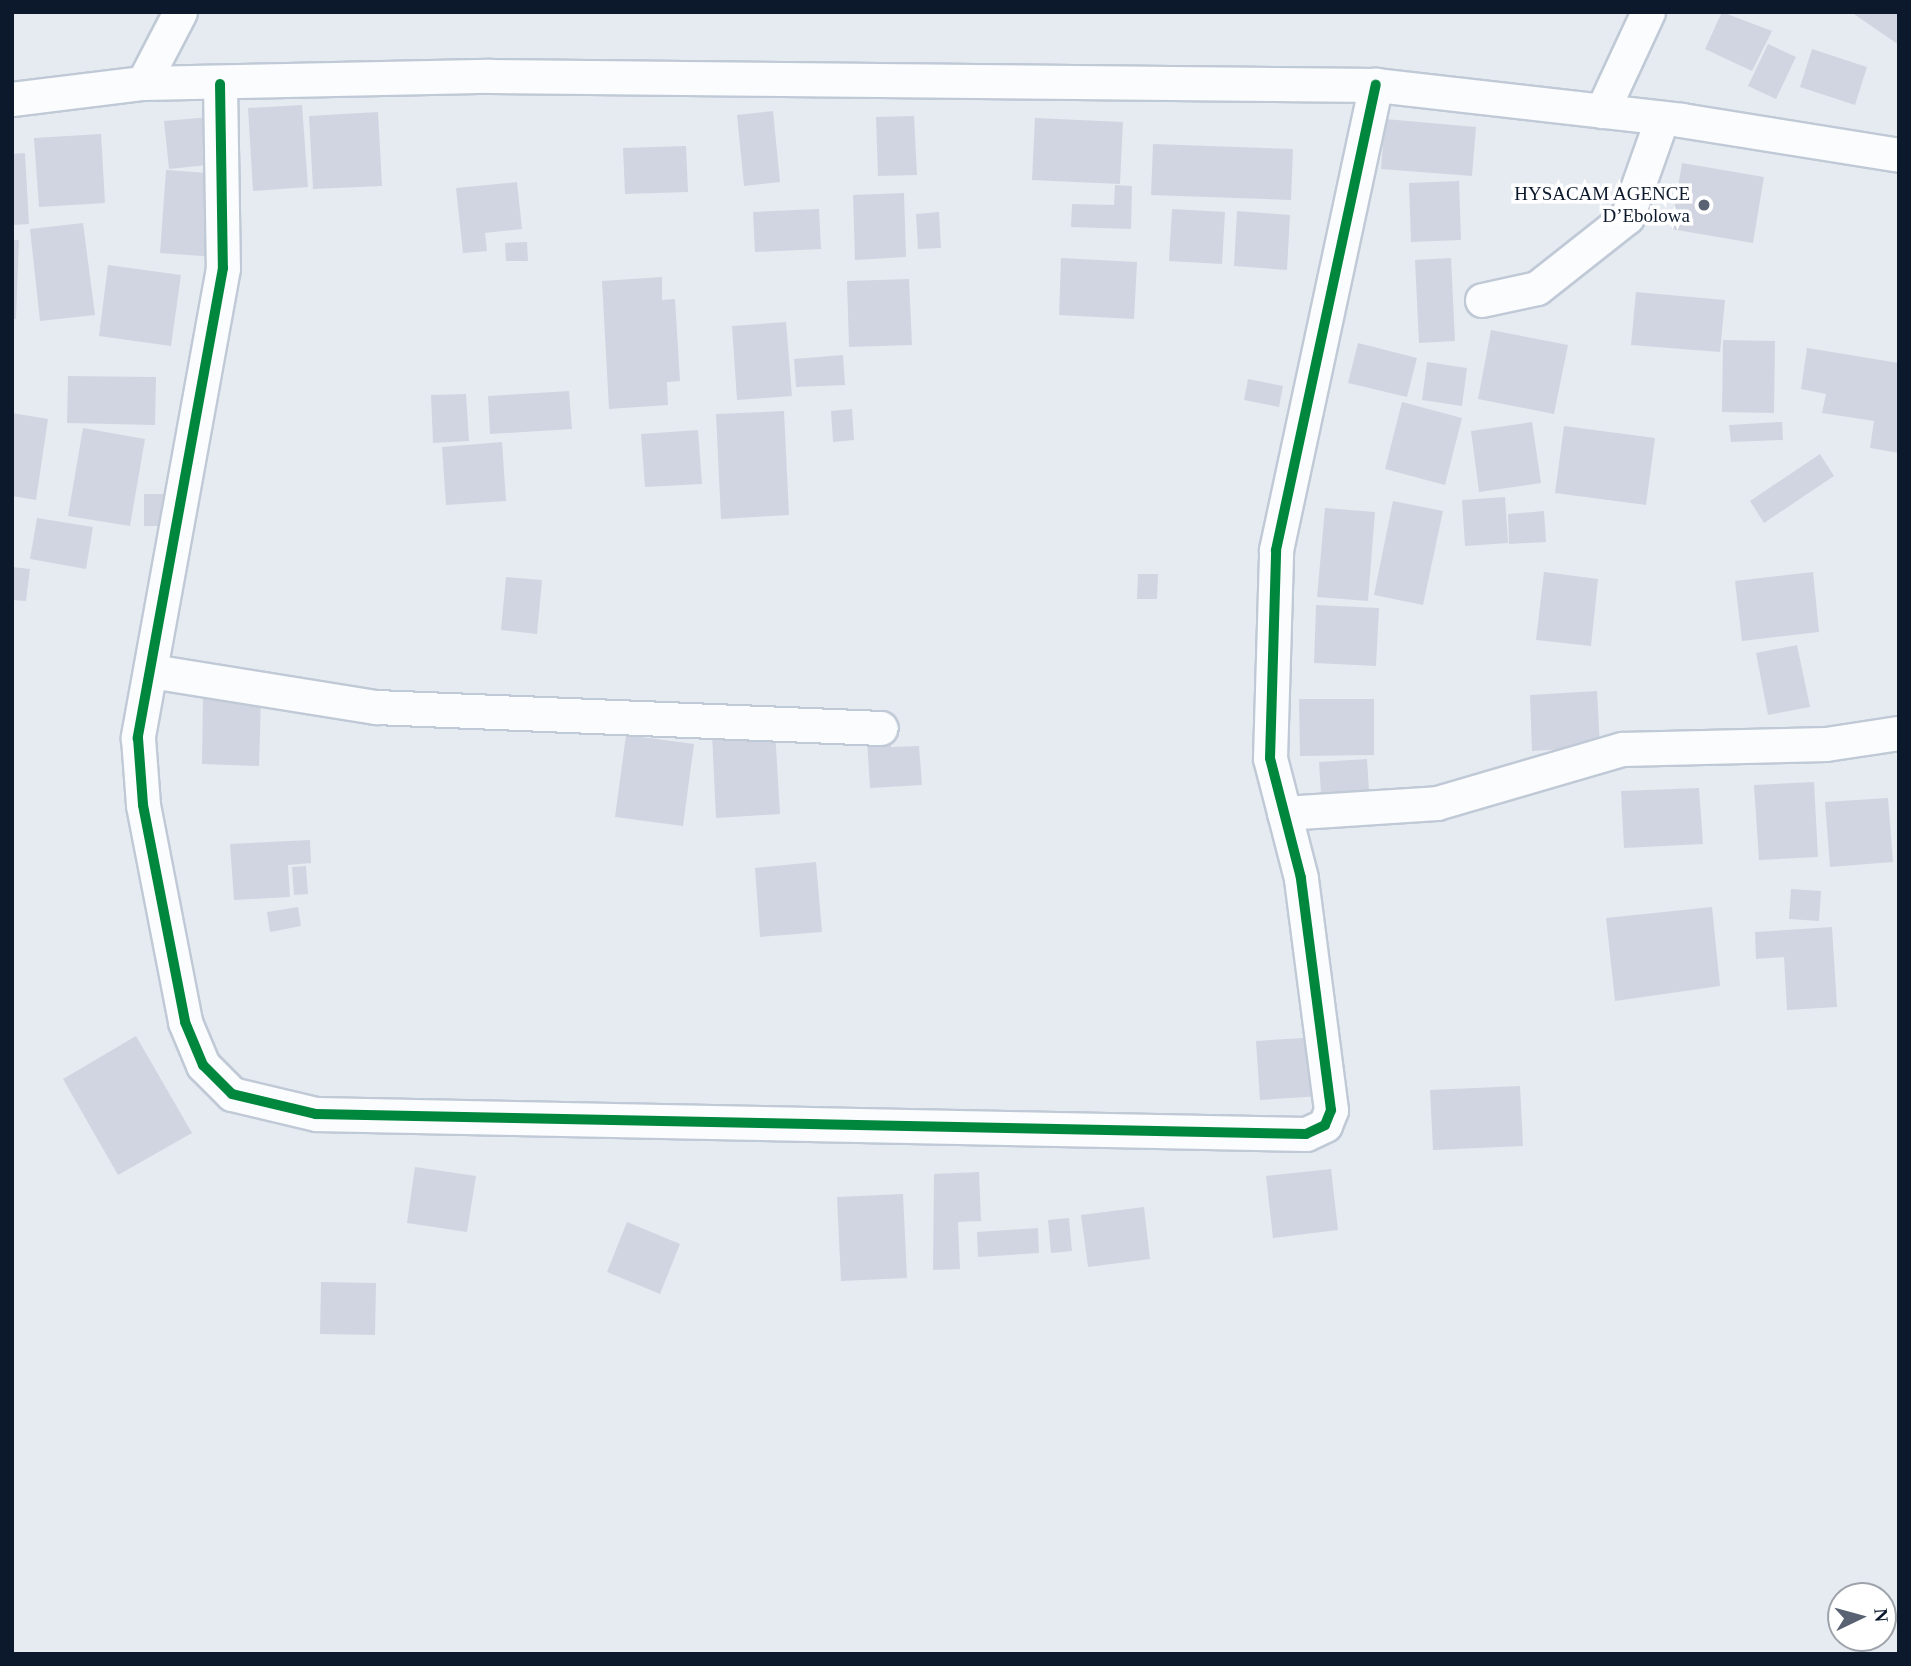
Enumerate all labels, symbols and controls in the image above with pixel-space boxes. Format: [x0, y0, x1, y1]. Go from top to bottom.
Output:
place label: HYSACAM AGENCE D’Ebolowa [1513, 183, 1690, 227]
marker: HYSACAM AGENCE D’Ebolowa [1696, 197, 1712, 213]
north arrow [1827, 1582, 1897, 1652]
text: N [1870, 1608, 1892, 1623]

